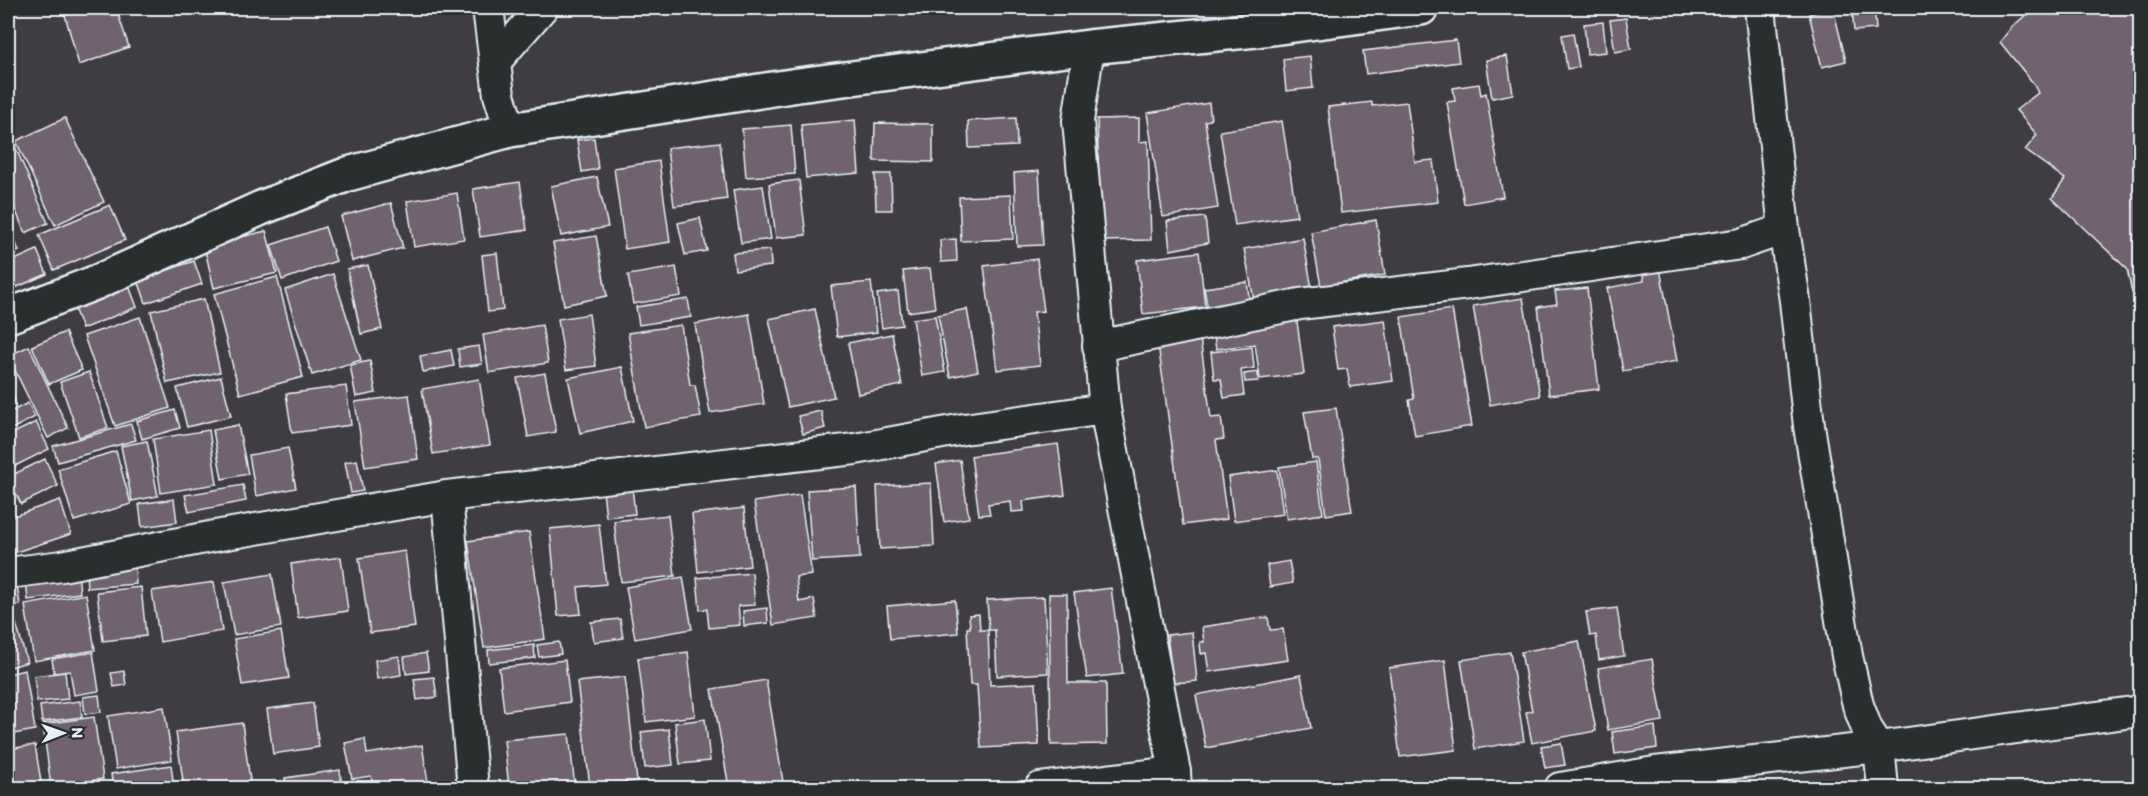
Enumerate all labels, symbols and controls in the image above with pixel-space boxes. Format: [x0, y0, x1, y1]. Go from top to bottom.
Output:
north arrow [33, 703, 93, 763]
text: N [68, 727, 87, 738]

